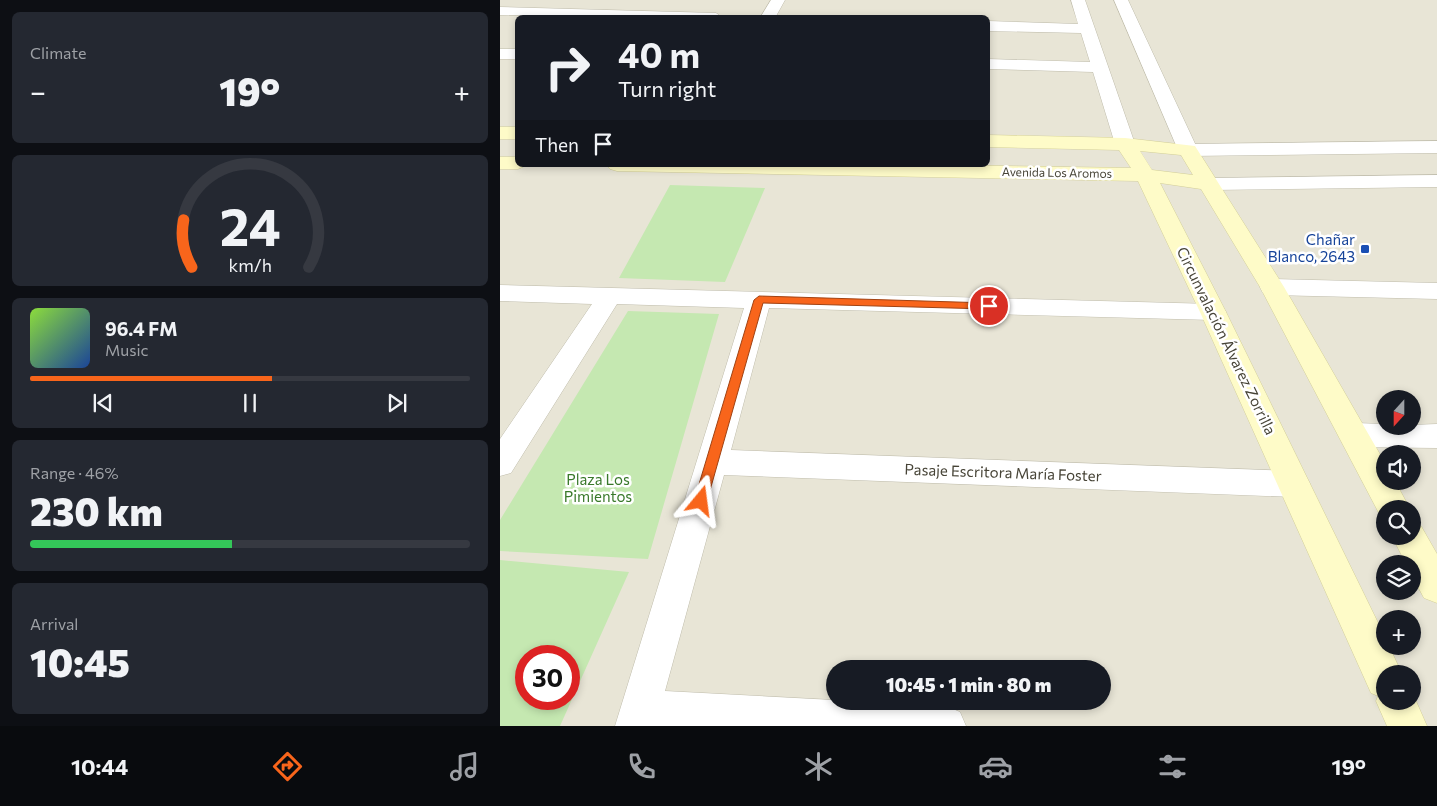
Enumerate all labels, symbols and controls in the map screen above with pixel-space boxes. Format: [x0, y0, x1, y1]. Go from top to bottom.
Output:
text: 40 m [618, 32, 700, 75]
icon: right [535, 35, 600, 100]
text: Climate [30, 43, 86, 62]
text: 19° [219, 67, 280, 114]
text: − [30, 74, 46, 108]
text: + [454, 74, 470, 108]
text: Turn right [618, 75, 716, 102]
icon: arrive [589, 130, 617, 158]
text: Then [535, 133, 579, 156]
street label: Avenida Los Aromos [1002, 164, 1112, 180]
text: 24 [220, 193, 280, 257]
place label: Chañar Blanco, 2643 [1268, 230, 1355, 265]
street label: Circunvalación Álvarez Zorrilla [1174, 243, 1281, 437]
marker: Chañar Blanco, 2643 [1359, 243, 1371, 255]
text: km/h [228, 254, 272, 276]
pin [968, 285, 1010, 327]
icon: arrive [975, 292, 1003, 320]
text: 96.4 FM [105, 317, 178, 340]
text: Music [105, 340, 149, 359]
icon: previous [89, 389, 117, 417]
icon: pause [236, 389, 264, 417]
icon: next [383, 389, 411, 417]
north arrow [1376, 390, 1421, 435]
map controls [1376, 390, 1421, 710]
button: sound [1376, 445, 1421, 490]
street label: Pasaje Escritora María Foster [904, 460, 1102, 484]
text: Range · 46% [30, 463, 118, 482]
park label: Plaza Los Pimientos [564, 470, 632, 505]
position arrow [674, 474, 726, 526]
text: 230 km [30, 487, 163, 534]
button: search [1376, 500, 1421, 545]
button: layers [1376, 555, 1421, 600]
button: + [1376, 610, 1421, 655]
text: Arrival [30, 614, 78, 633]
text: 10:45 [30, 638, 130, 685]
speed limit sign: 30 [515, 645, 580, 710]
button: − [1376, 665, 1421, 710]
text: 10:45 · 1 min · 80 m [886, 673, 1051, 696]
icon: directions [270, 749, 305, 784]
icon: music [447, 749, 482, 784]
icon: phone [624, 749, 659, 784]
icon: climate [801, 749, 836, 784]
icon: car [978, 749, 1013, 784]
icon: filters [1155, 749, 1190, 784]
text: 10:44 [71, 753, 128, 780]
text: 19° [1331, 753, 1366, 780]

